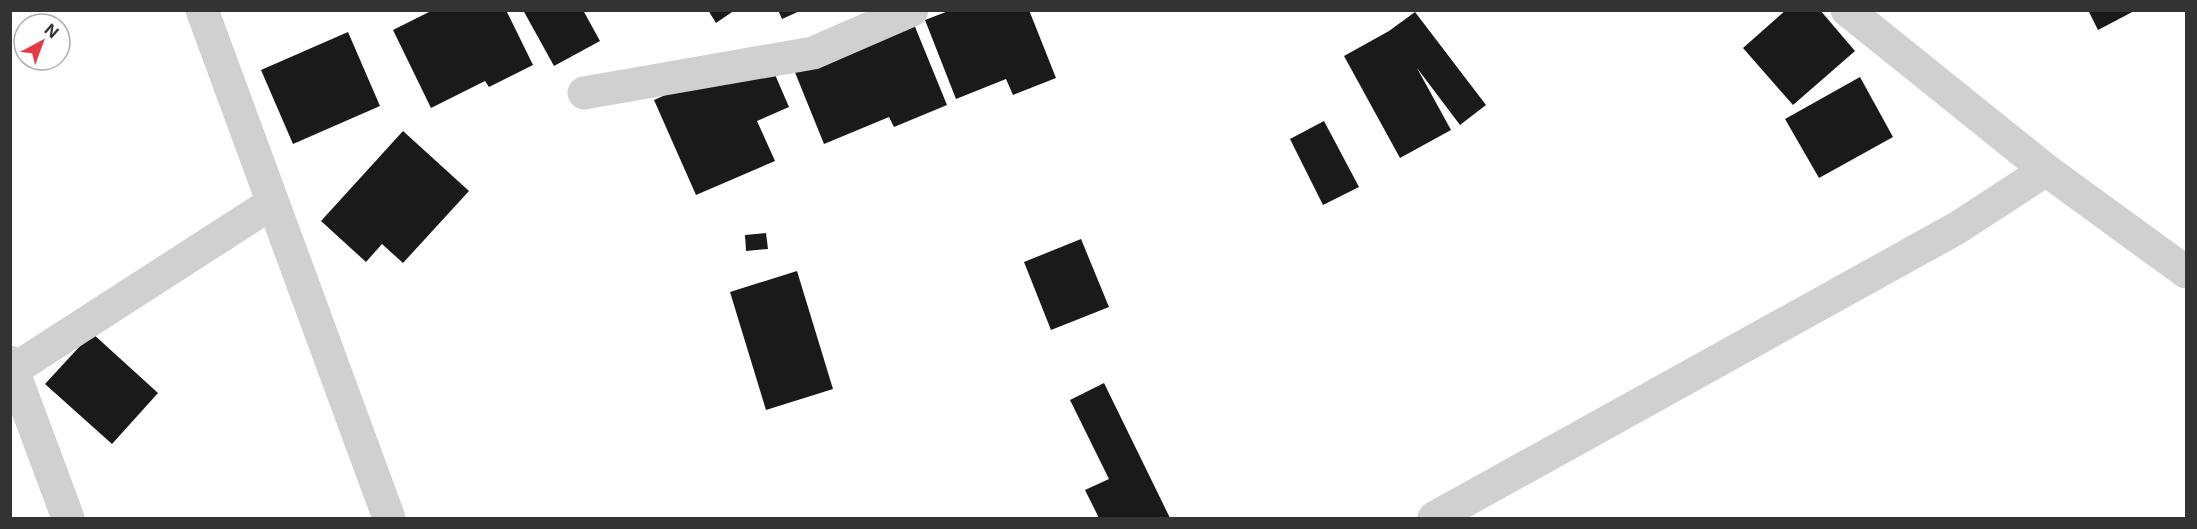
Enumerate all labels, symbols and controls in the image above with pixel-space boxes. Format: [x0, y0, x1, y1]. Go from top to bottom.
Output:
north arrow [12, 12, 72, 72]
text: N [41, 19, 63, 42]

